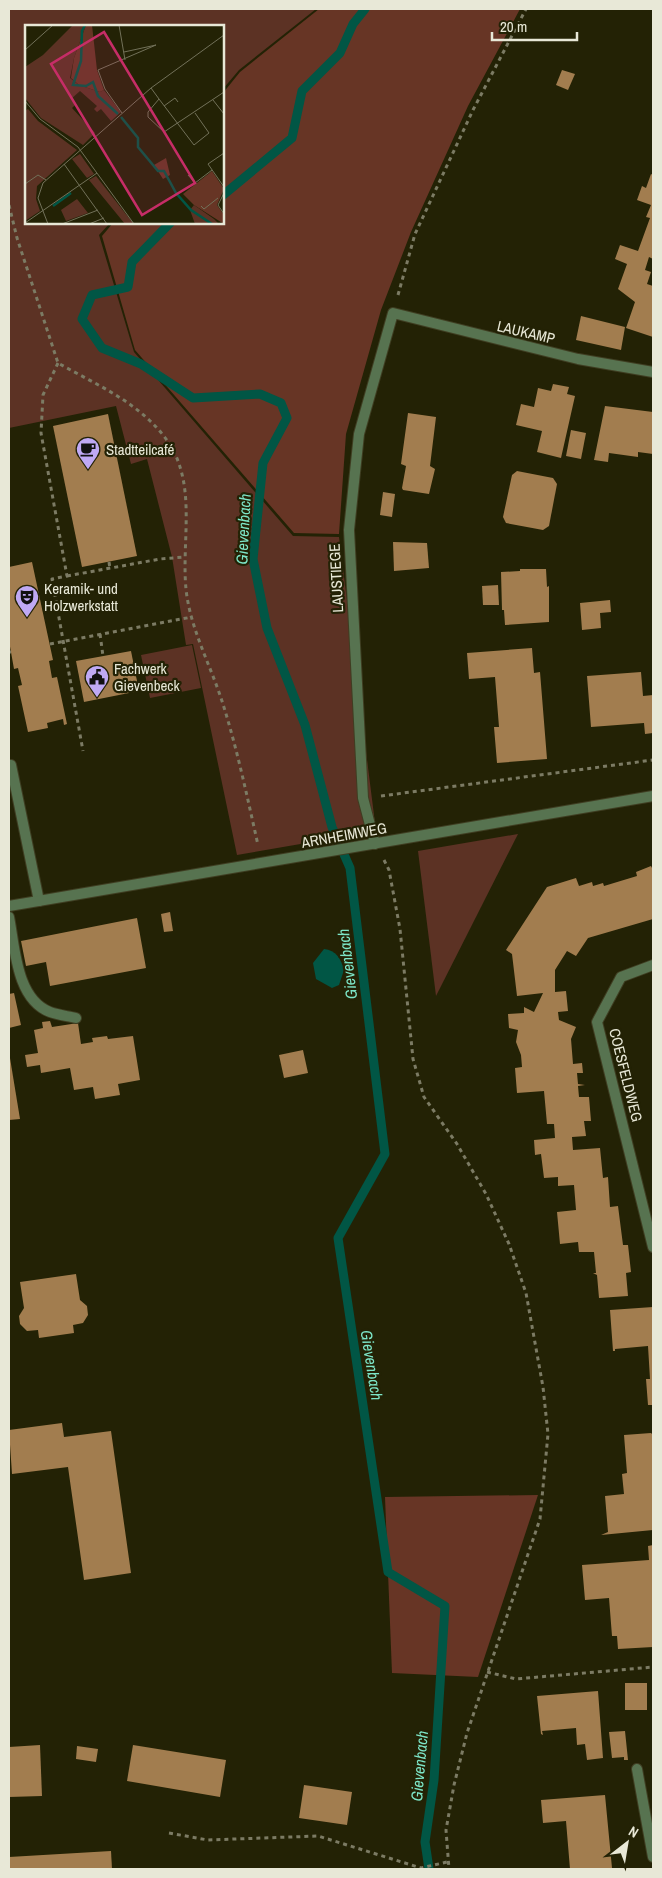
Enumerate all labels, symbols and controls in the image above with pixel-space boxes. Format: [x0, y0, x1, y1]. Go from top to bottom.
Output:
scale bar [492, 10, 577, 42]
text: 20 m [500, 16, 527, 37]
inset map [25, 25, 224, 224]
street label: LAUKAMP [495, 315, 557, 349]
cafe icon: Stadtteilcafé [75, 436, 101, 470]
place label: Stadtteilcafé [106, 439, 175, 460]
water label: Gievenbach [230, 493, 256, 565]
street label: LAUSTIEGE [324, 543, 348, 613]
place label: Keramik- und Holzwerkstatt [44, 578, 118, 616]
theatre icon: Keramik- und Holzwerkstatt [14, 584, 40, 618]
place label: Fachwerk Gievenbeck [114, 658, 180, 696]
public building icon: Fachwerk Gievenbeck [84, 664, 110, 698]
street label: ARNHEIMWEG [299, 817, 388, 853]
water label: Gievenbach [332, 928, 362, 1000]
street label: COESFELDWEG [604, 1026, 648, 1124]
water label: Gievenbach [356, 1328, 388, 1402]
water label: Gievenbach [405, 1730, 433, 1802]
north arrow [602, 1818, 652, 1868]
text: N [626, 1822, 642, 1842]

